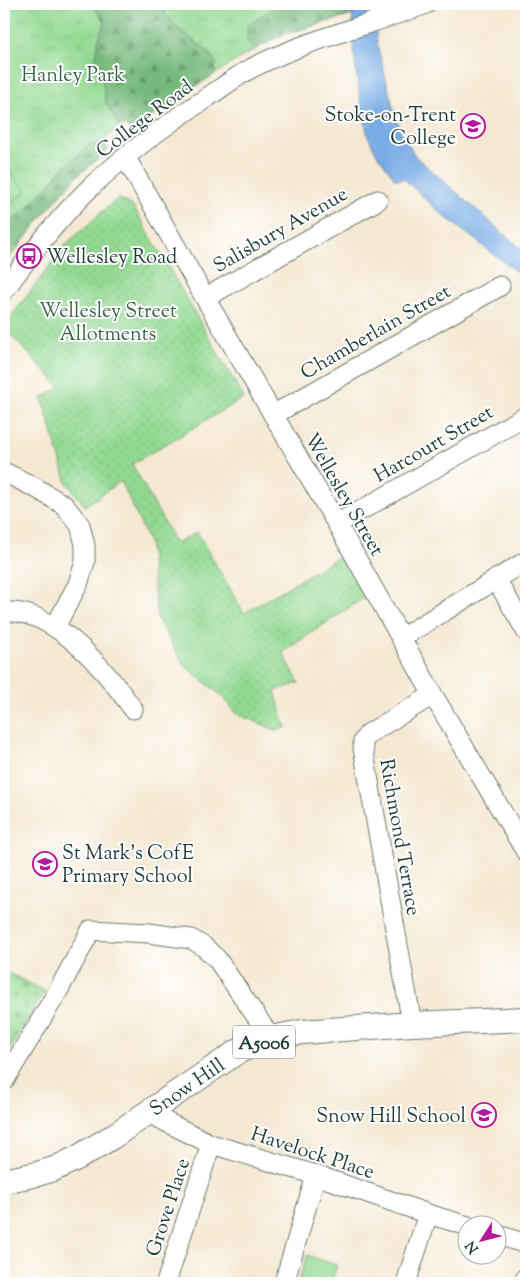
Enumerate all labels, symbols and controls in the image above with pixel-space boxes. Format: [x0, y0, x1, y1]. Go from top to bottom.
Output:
park label: Hanley Park [21, 62, 125, 91]
street label: College Road [91, 74, 200, 166]
place label: Stoke-on-Trent College [325, 102, 456, 154]
school or university icon: Stoke-on-Trent College [460, 113, 486, 139]
street label: Salisbury Avenue [209, 181, 354, 281]
bus stop icon: Wellesley Road [16, 243, 42, 269]
place label: Wellesley Road [46, 244, 177, 273]
street label: Chamberlain Street [296, 278, 457, 388]
park label: Wellesley Street Allotments [39, 298, 177, 350]
street label: Harcourt Street [369, 399, 500, 491]
street label: Wellesley Street [296, 428, 390, 562]
street label: Richmond Terrace [370, 757, 427, 918]
place label: St Mark's CofE Primary School [62, 840, 194, 892]
school or university icon: St Mark's CofE Primary School [32, 851, 58, 877]
road number: A5006 [233, 1026, 295, 1058]
street label: Snow Hill [144, 1052, 232, 1124]
school or university icon: Snow Hill School [471, 1102, 497, 1128]
place label: Snow Hill School [316, 1103, 466, 1132]
street label: Havelock Place [247, 1121, 378, 1188]
street label: Grove Place [140, 1155, 199, 1261]
north arrow [458, 1214, 508, 1264]
text: N [462, 1236, 484, 1257]

